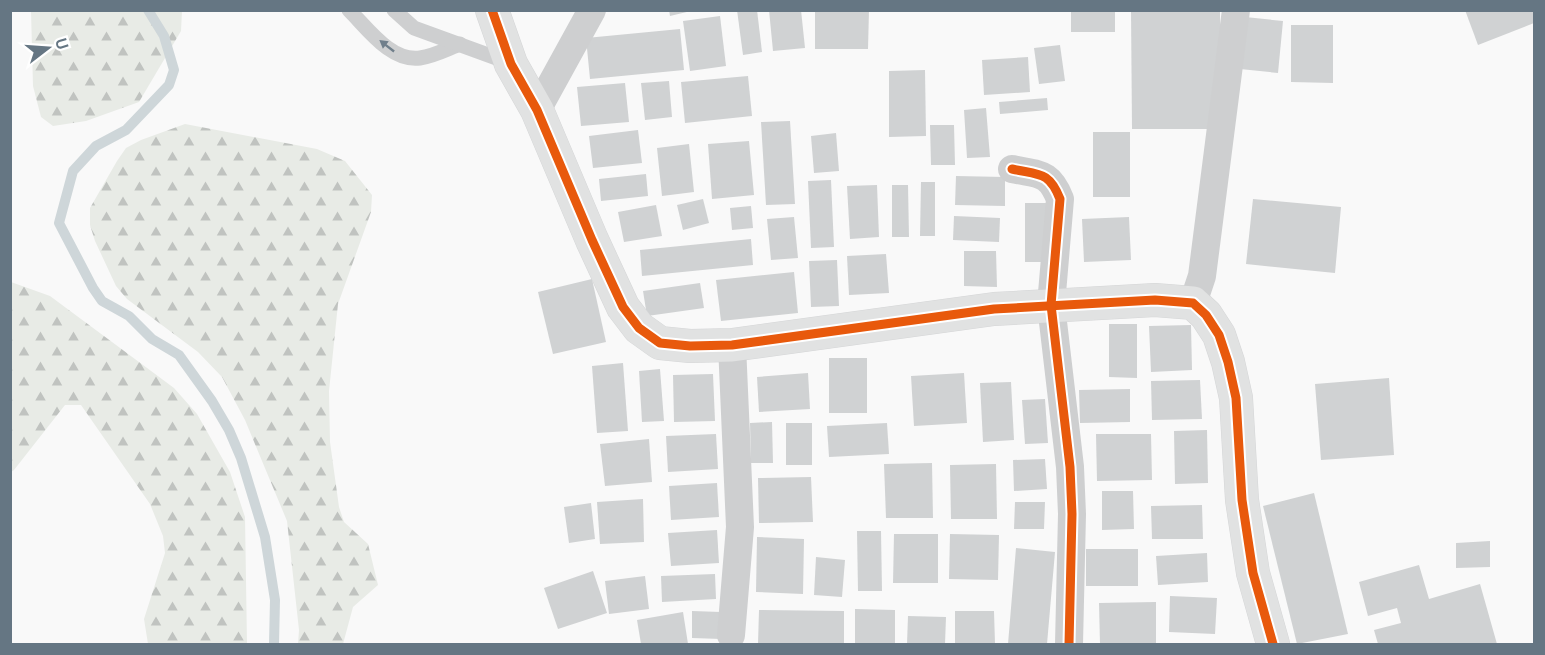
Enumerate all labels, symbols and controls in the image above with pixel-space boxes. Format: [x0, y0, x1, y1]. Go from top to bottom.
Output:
north arrow [18, 18, 78, 78]
text: U [50, 36, 73, 52]
one-way arrow [379, 39, 395, 52]

